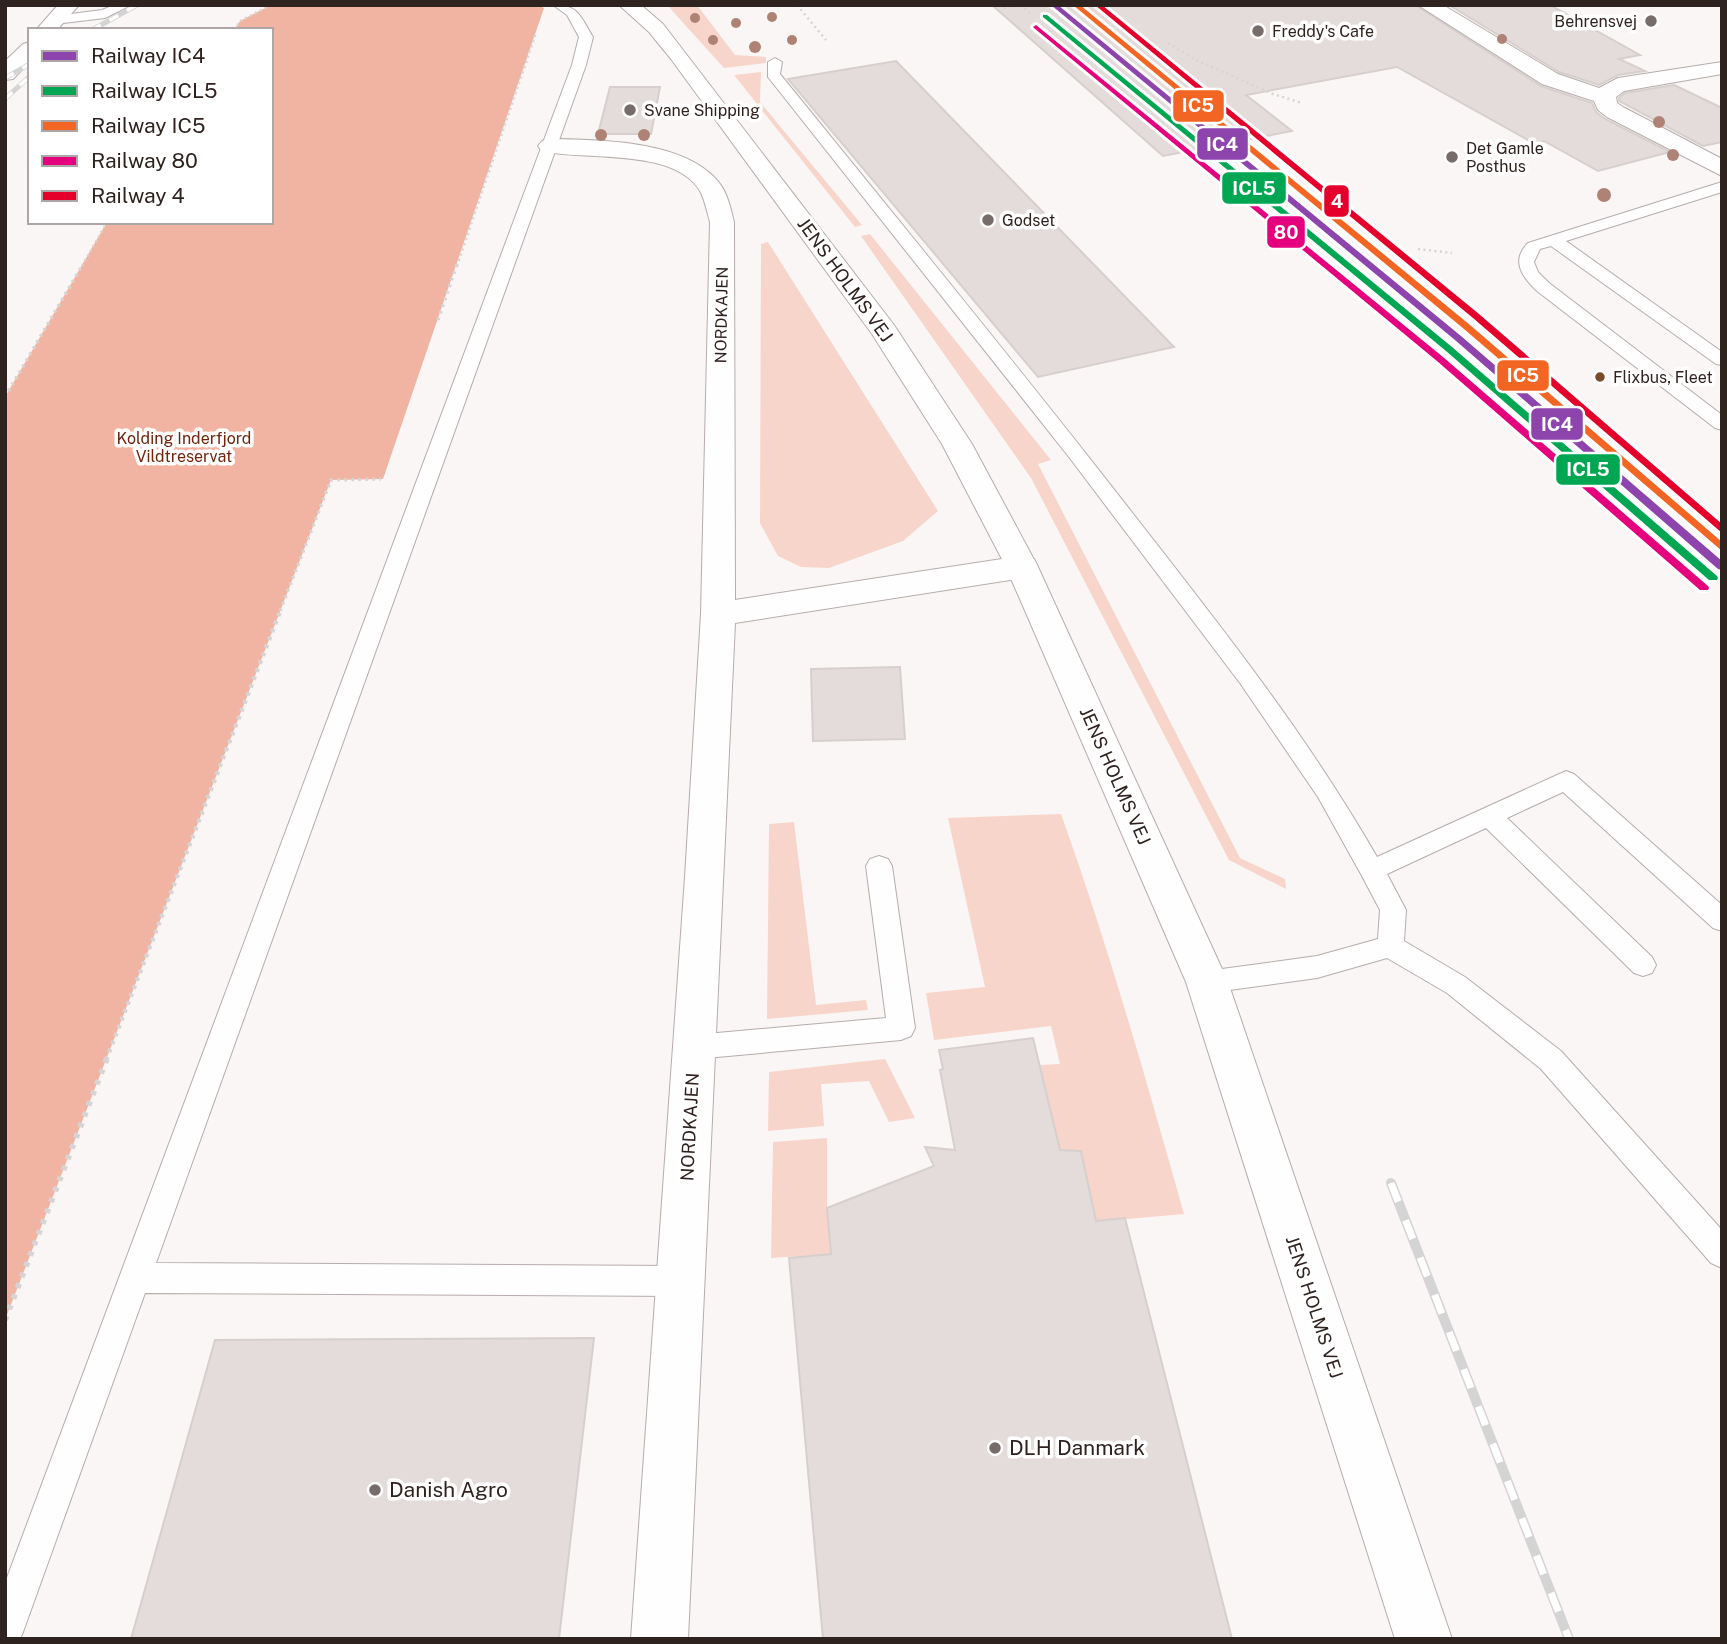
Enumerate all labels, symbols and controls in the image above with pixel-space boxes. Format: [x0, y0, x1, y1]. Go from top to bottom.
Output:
place label: Behrensvej [1554, 12, 1637, 31]
marker: Behrensvej [1643, 13, 1659, 29]
place label: Freddy's Cafe [1272, 22, 1374, 41]
marker: Freddy's Cafe [1250, 23, 1266, 39]
legend [28, 28, 273, 224]
text: Railway IC4 [91, 43, 205, 68]
text: Railway ICL5 [91, 78, 218, 103]
line badge: IC5 [1172, 89, 1225, 123]
text: IC5 [1182, 94, 1214, 116]
place label: Svane Shipping [644, 101, 760, 120]
marker: Svane Shipping [622, 102, 638, 118]
text: Railway IC5 [91, 113, 205, 138]
line badge: IC4 [1196, 127, 1249, 161]
text: IC4 [1206, 133, 1238, 155]
place label: Det Gamle Posthus [1466, 139, 1544, 176]
text: Railway 80 [91, 148, 198, 173]
marker: Det Gamle Posthus [1444, 149, 1460, 165]
line badge: ICL5 [1221, 171, 1287, 205]
text: ICL5 [1232, 177, 1276, 199]
text: Railway 4 [91, 183, 185, 208]
line badge: 4 [1323, 184, 1350, 218]
text: 4 [1331, 190, 1343, 212]
place label: Godset [1002, 211, 1055, 230]
marker: Godset [980, 212, 996, 228]
street label: JENS HOLMS VEJ [793, 214, 897, 346]
line badge: 80 [1266, 215, 1306, 249]
text: 80 [1274, 221, 1298, 243]
street label: NORDKAJEN [711, 267, 732, 364]
line badge: IC5 [1496, 359, 1550, 392]
text: IC5 [1507, 364, 1539, 386]
place label: Flixbus, Fleet [1613, 368, 1713, 387]
marker: Flixbus, Fleet [1593, 370, 1607, 384]
line badge: IC4 [1530, 407, 1584, 441]
text: IC4 [1541, 413, 1573, 435]
park label: Kolding Inderfjord Vildtreservat [117, 429, 251, 466]
line badge: ICL5 [1555, 453, 1621, 486]
text: ICL5 [1566, 458, 1610, 480]
street label: JENS HOLMS VEJ [1076, 704, 1155, 848]
street label: NORDKAJEN [676, 1072, 703, 1182]
street label: JENS HOLMS VEJ [1282, 1233, 1347, 1381]
place label: DLH Danmark [1009, 1435, 1145, 1460]
marker: DLH Danmark [987, 1440, 1003, 1456]
place label: Danish Agro [389, 1477, 508, 1502]
marker: Danish Agro [367, 1482, 383, 1498]

